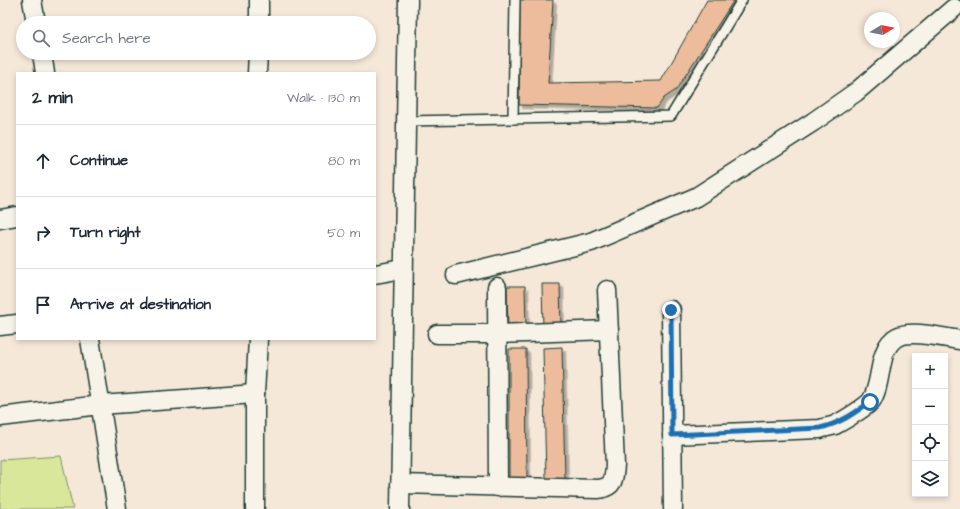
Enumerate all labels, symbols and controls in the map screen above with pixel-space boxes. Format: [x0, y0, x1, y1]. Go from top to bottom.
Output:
north arrow [864, 12, 900, 48]
search box [16, 16, 376, 60]
icon: search [30, 27, 52, 49]
text: Search here [62, 28, 151, 49]
text: 2 min [32, 86, 73, 110]
text: Walk · 130 m [287, 89, 360, 107]
icon: ahead [32, 150, 54, 172]
text: Continue [70, 150, 128, 171]
text: 80 m [328, 152, 360, 170]
icon: right [32, 222, 54, 244]
text: Turn right [70, 222, 141, 243]
text: 50 m [327, 224, 360, 242]
icon: arrive [32, 294, 54, 316]
text: Arrive at destination [70, 294, 211, 315]
route end [662, 301, 680, 319]
map controls [912, 353, 948, 497]
button: + [912, 353, 948, 389]
button: − [912, 389, 948, 425]
route start [861, 393, 879, 411]
button: locate [912, 425, 948, 461]
button: layers [912, 461, 948, 497]

